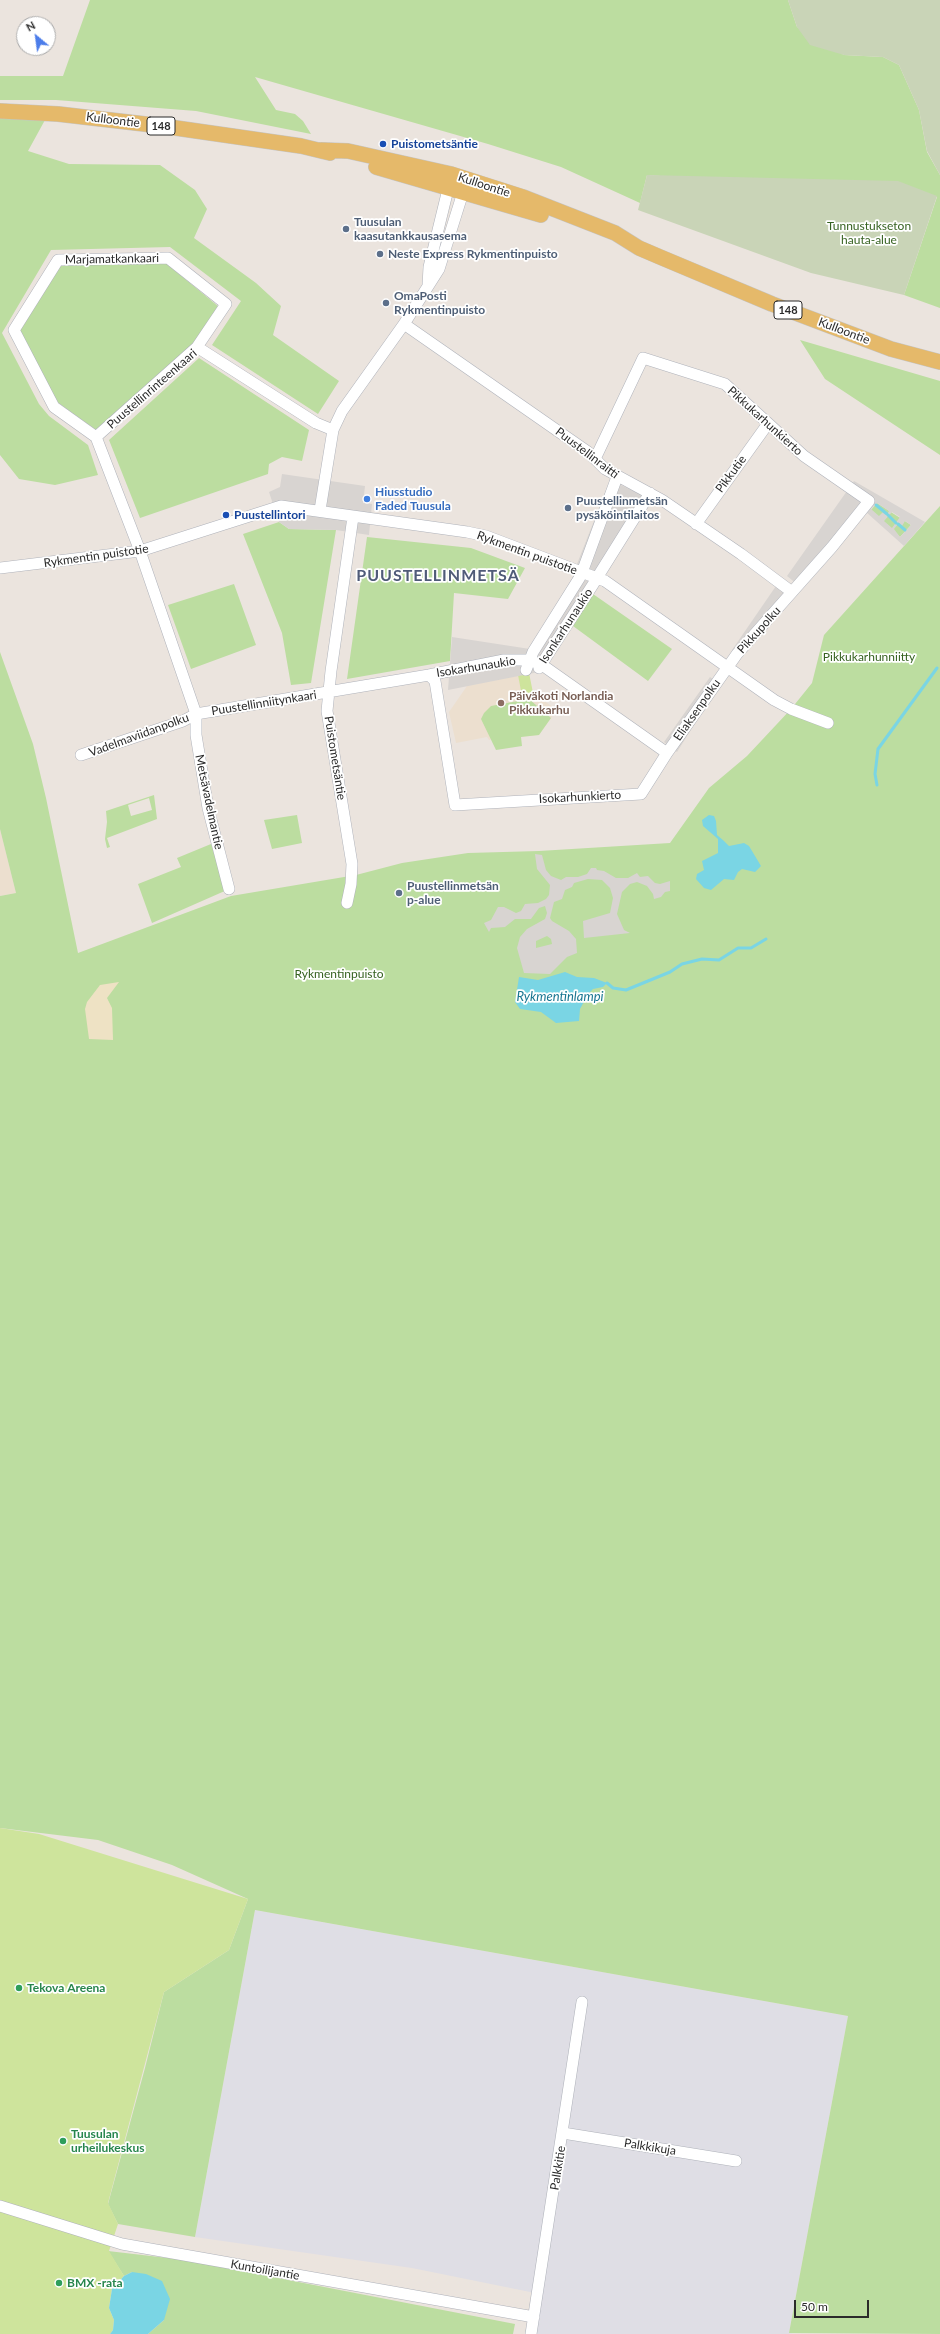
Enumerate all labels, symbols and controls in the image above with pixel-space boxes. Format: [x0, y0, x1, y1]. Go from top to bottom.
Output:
north arrow [16, 16, 56, 56]
text: N [24, 18, 37, 34]
street label: Kulloontie [85, 110, 141, 130]
road number: 148 [147, 117, 175, 135]
place label: Puistometsäntie [391, 137, 478, 151]
marker: Puistometsäntie [378, 139, 388, 149]
street label: Kulloontie [456, 170, 512, 200]
place label: Tuusulan kaasutankkausasema [354, 215, 467, 243]
park label: Tunnustukseton hauta-alue [827, 219, 911, 247]
marker: Tuusulan kaasutankkausasema [341, 224, 351, 234]
place label: Neste Express Rykmentinpuisto [388, 247, 558, 261]
marker: Neste Express Rykmentinpuisto [375, 249, 385, 259]
street label: Marjamatkankaari [65, 251, 159, 267]
place label: OmaPosti Rykmentinpuisto [394, 289, 485, 317]
marker: OmaPosti Rykmentinpuisto [381, 298, 391, 308]
road number: 148 [774, 301, 802, 319]
street label: Kulloontie [816, 315, 872, 347]
street label: Puustellinrinteenkaari [104, 346, 200, 432]
street label: Pikkukarhunkierto [724, 383, 806, 459]
street label: Puustellinraitti [552, 424, 622, 482]
street label: Pikkutie [713, 453, 749, 495]
place label: Hiusstudio Faded Tuusula [375, 485, 451, 513]
marker: Hiusstudio Faded Tuusula [362, 494, 372, 504]
place label: Puustellinmetsän pysäköintilaitos [576, 494, 668, 522]
marker: Puustellinmetsän pysäköintilaitos [563, 503, 573, 513]
place label: Puustellintori [234, 508, 306, 522]
marker: Puustellintori [221, 510, 231, 520]
street label: Rykmentin puistotie [475, 528, 579, 578]
street label: Rykmentin puistotie [43, 542, 149, 570]
district label: PUUSTELLINMETSÄ [356, 566, 520, 586]
street label: Isonkarhunaukio [536, 586, 596, 666]
street label: Pikkupolku [734, 604, 784, 656]
park label: Pikkukarhunniitty [823, 650, 915, 664]
street label: Isokarhunaukio [435, 654, 517, 680]
street label: Eliaksenpolku [670, 676, 724, 744]
street label: Puustellinniitynkaari [210, 688, 318, 718]
place label: Päiväkoti Norlandia Pikkukarhu [509, 689, 613, 717]
marker: Päiväkoti Norlandia Pikkukarhu [496, 698, 506, 708]
street label: Vadelmaviidanpolku [87, 710, 191, 760]
street label: Puistometsäntie [321, 715, 349, 801]
street label: Metsävadelmantie [192, 753, 226, 851]
street label: Isokarhunkierto [538, 788, 622, 806]
place label: Puustellinmetsän p-alue [407, 879, 499, 907]
marker: Puustellinmetsän p-alue [394, 888, 404, 898]
park label: Rykmentinpuisto [294, 967, 384, 981]
water label: Rykmentinlampi [516, 989, 604, 1005]
place label: Tekova Areena [27, 1981, 105, 1995]
marker: Tekova Areena [14, 1983, 24, 1993]
place label: Tuusulan urheilukeskus [71, 2127, 144, 2155]
marker: Tuusulan urheilukeskus [58, 2136, 68, 2146]
street label: Palkkikuja [623, 2136, 677, 2158]
street label: Palkkitie [547, 2145, 569, 2191]
street label: Kuntoilijantie [229, 2257, 301, 2283]
place label: BMX -rata [67, 2276, 123, 2290]
marker: BMX -rata [54, 2278, 64, 2288]
scale bar [796, 2292, 871, 2318]
text: 50 m [801, 2299, 828, 2314]

